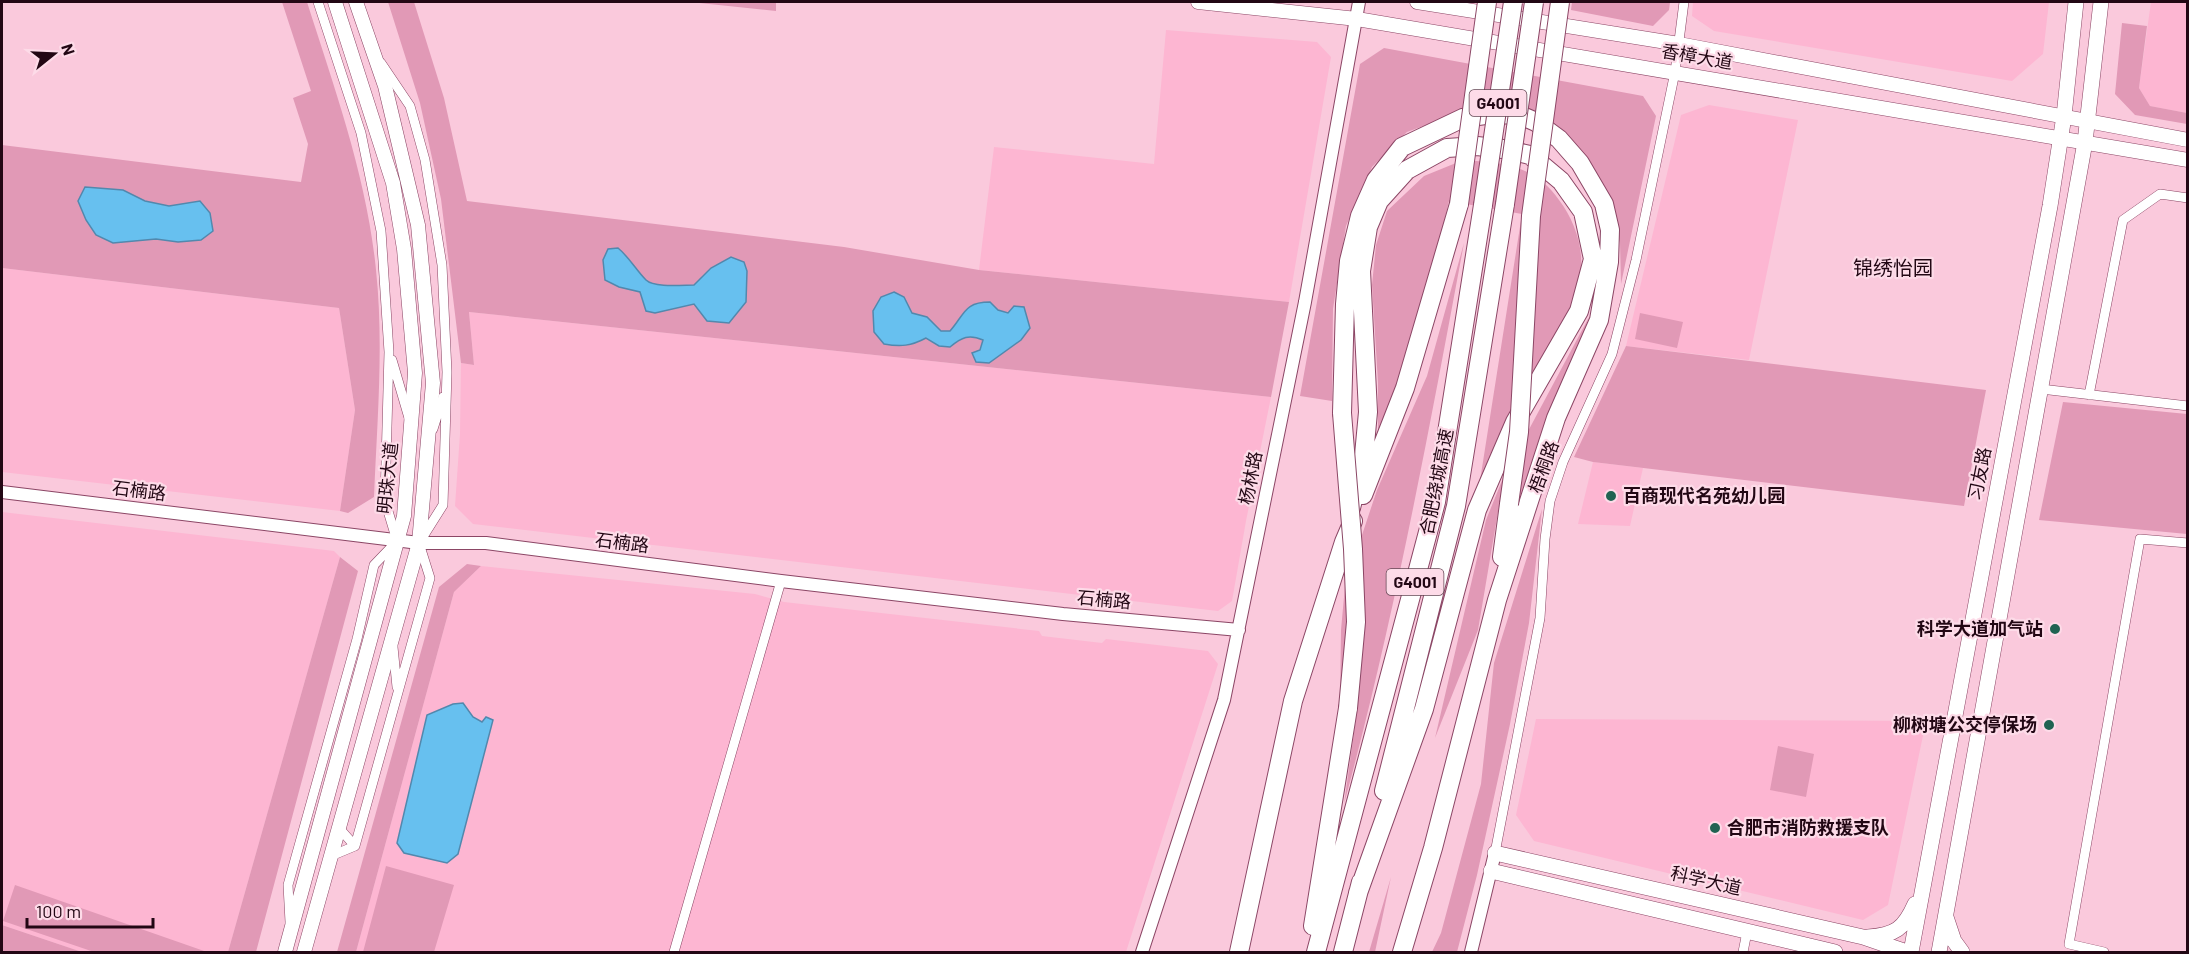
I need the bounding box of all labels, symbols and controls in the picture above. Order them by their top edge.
north arrow [24,24,84,84]
street label: 香樟大道 [1660,39,1735,73]
text: N [58,41,79,57]
road number: G4001 [1470,90,1526,116]
district label: 锦绣怡园 [1853,255,1933,279]
street label: 合肥绕城高速 [1415,427,1457,537]
street label: 梧桐路 [1523,438,1563,496]
street label: 明珠大道 [372,441,402,515]
street label: 习友路 [1963,445,1995,502]
street label: 杨林路 [1234,449,1266,506]
street label: 石楠路 [111,476,167,504]
place label: 百商现代名苑幼儿园 [1623,484,1785,506]
marker: 百商现代名苑幼儿园 [1604,489,1618,503]
street label: 石楠路 [594,528,650,556]
road number: G4001 [1386,569,1444,595]
street label: 石楠路 [1076,586,1132,612]
place label: 科学大道加气站 [1917,617,2043,639]
marker: 科学大道加气站 [2048,622,2062,636]
place label: 柳树塘公交停保场 [1893,713,2037,735]
marker: 柳树塘公交停保场 [2042,718,2056,732]
place label: 合肥市消防救援支队 [1727,816,1889,838]
marker: 合肥市消防救援支队 [1708,821,1722,835]
street label: 科学大道 [1669,861,1744,899]
scale bar [27,891,153,929]
text: 100 m [36,900,81,922]

